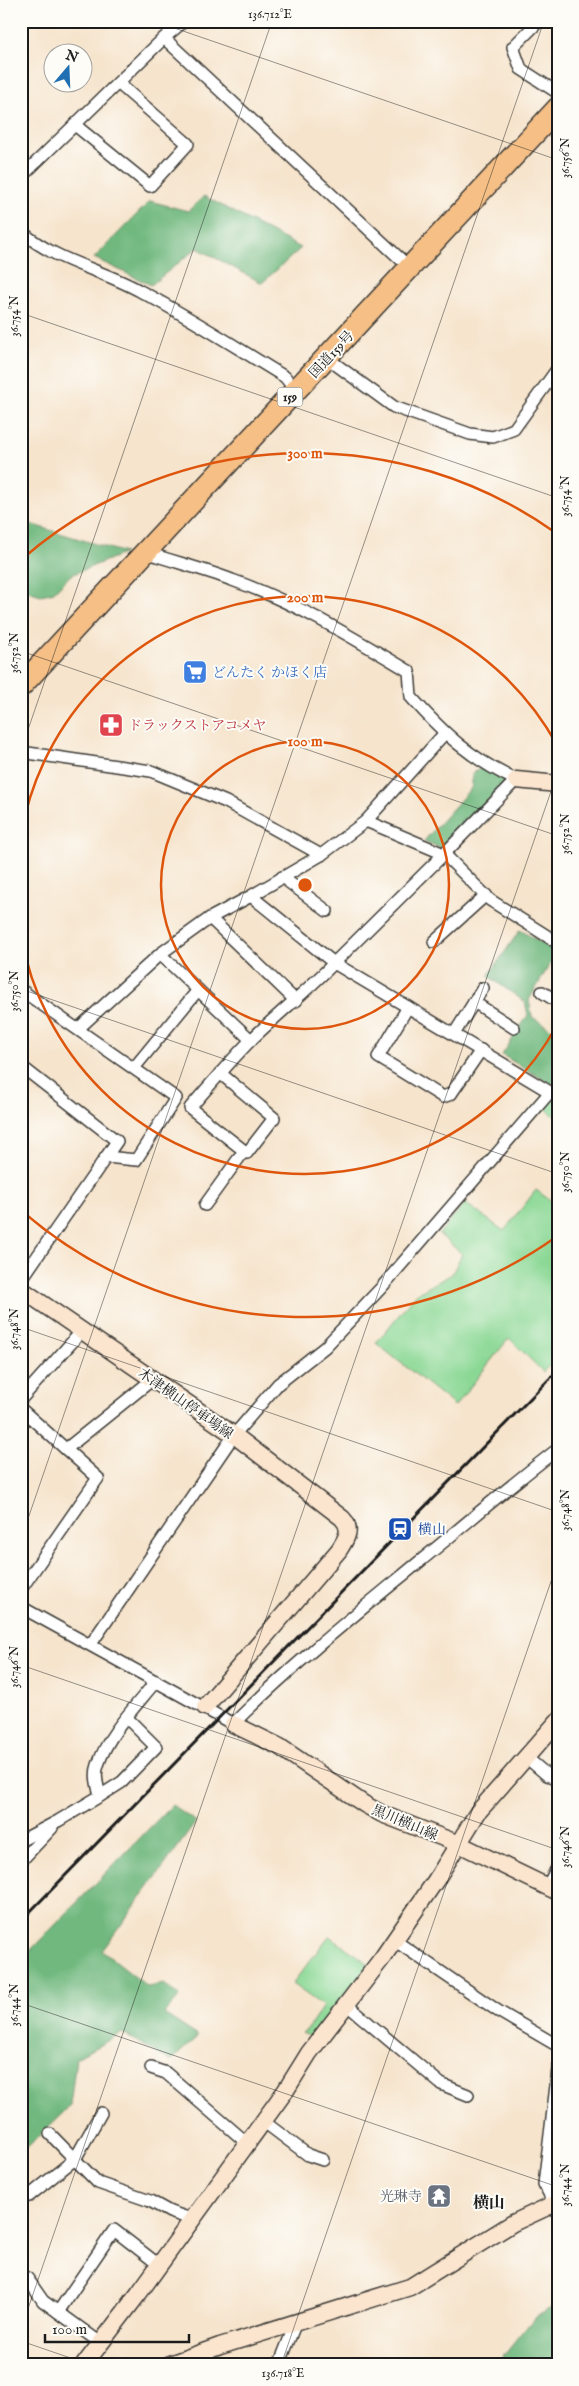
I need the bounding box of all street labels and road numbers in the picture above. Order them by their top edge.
street label: 国道159号 [305,327,358,382]
road number: 159 [278,388,302,407]
street label: 木津横山停車場線 [134,1364,236,1443]
street label: 黒川横山線 [369,1801,440,1845]

